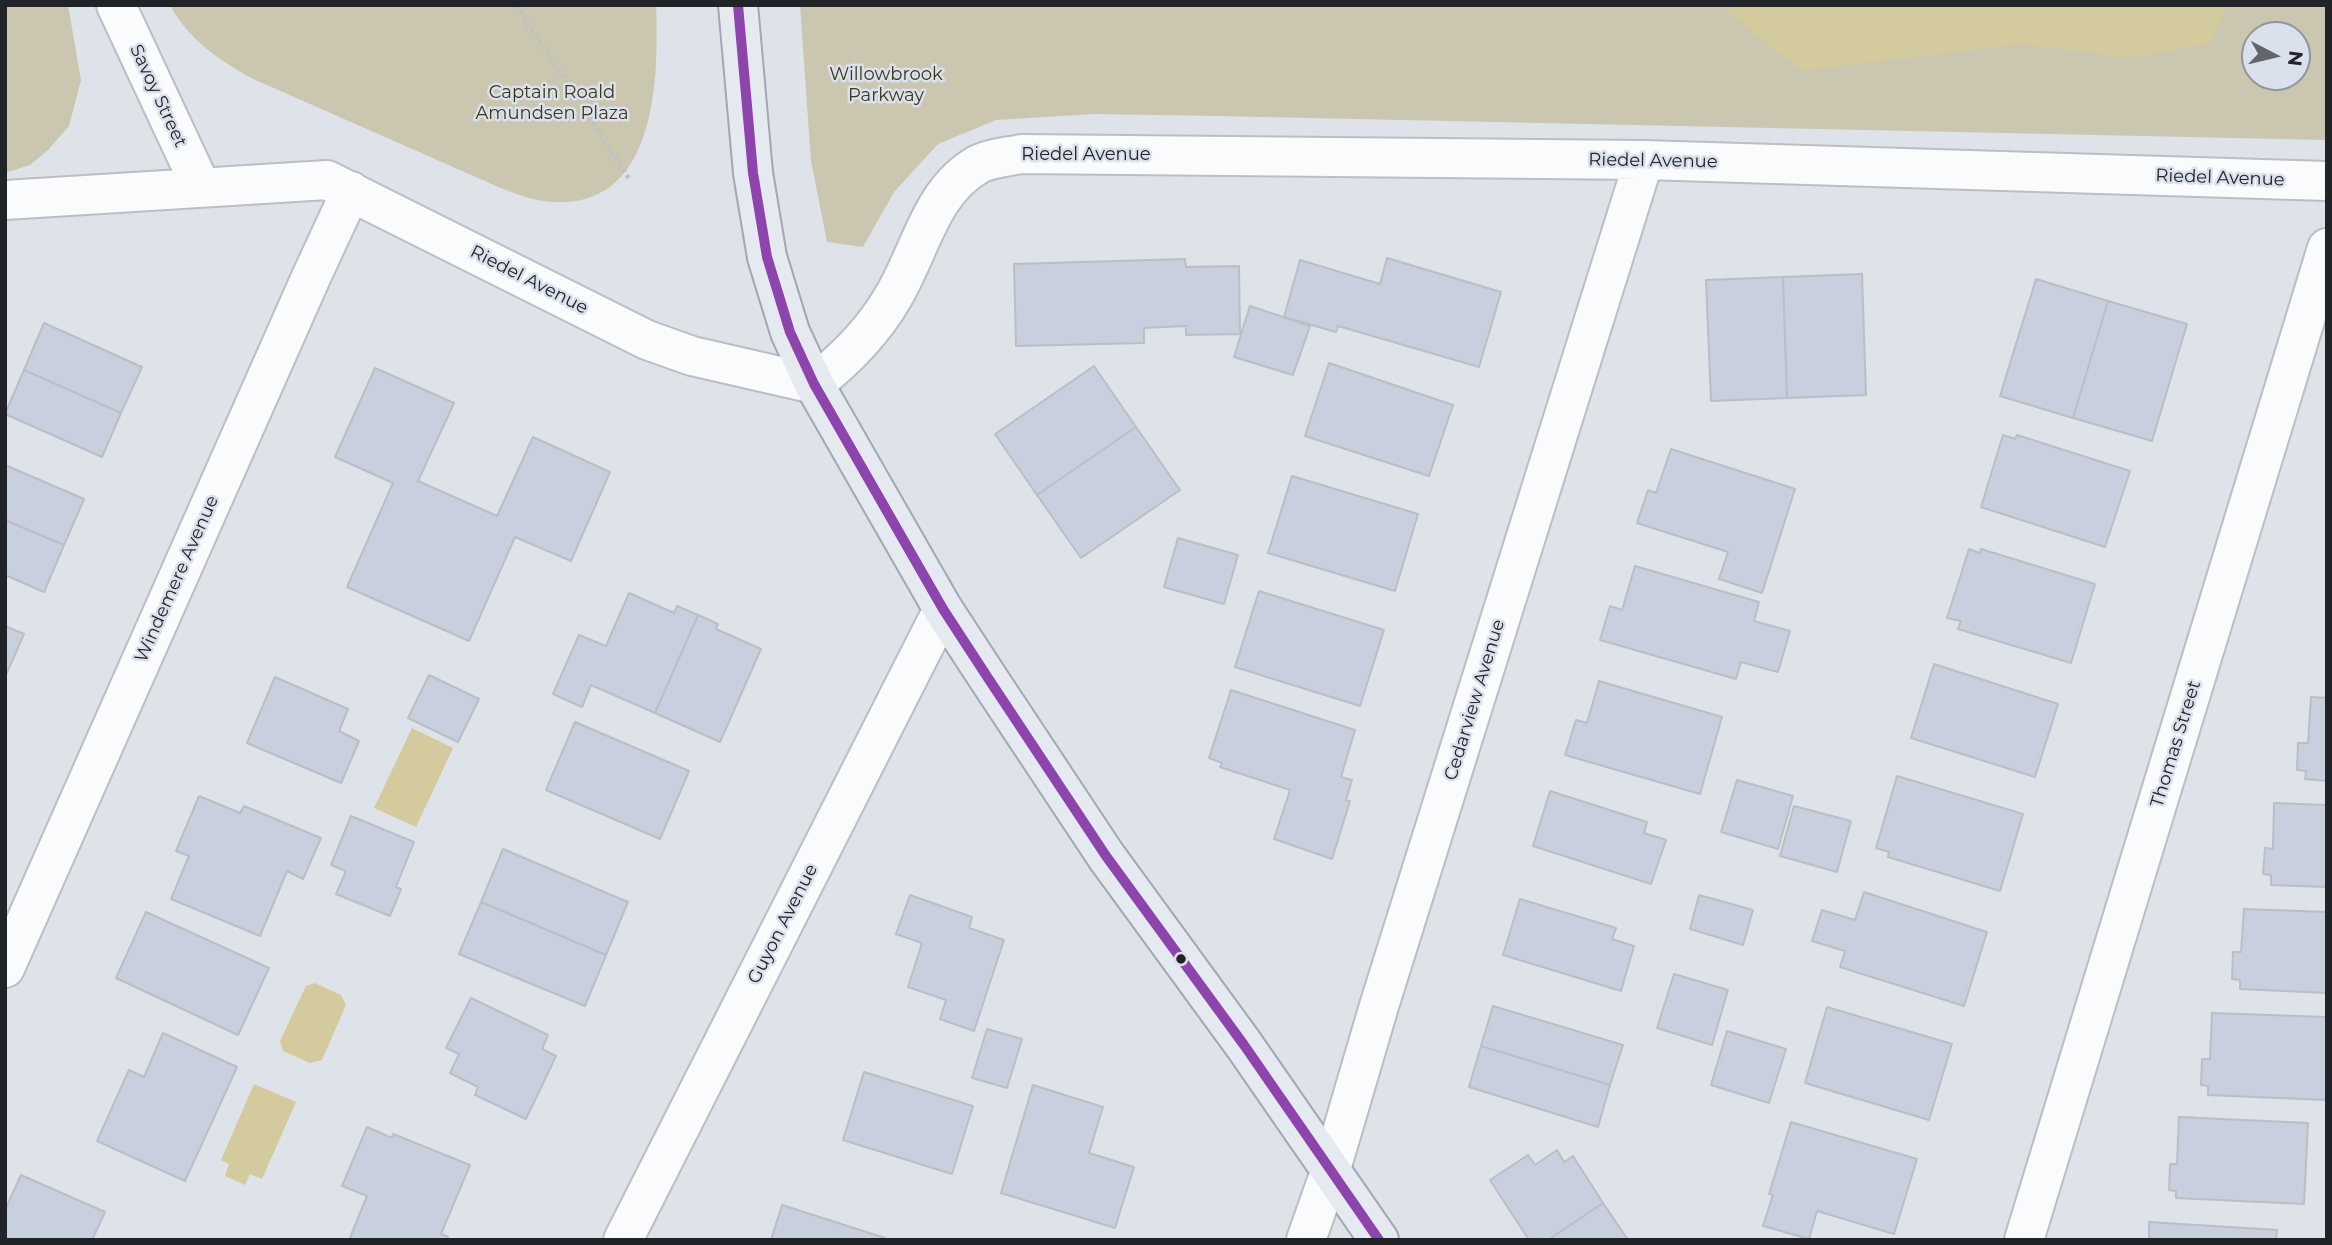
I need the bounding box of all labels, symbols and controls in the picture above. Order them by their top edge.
north arrow [2241,21,2311,91]
street label: Savoy Street [125,41,191,151]
text: N [2283,49,2308,67]
park label: Willowbrook Parkway [829,64,943,106]
park label: Captain Roald Amundsen Plaza [475,82,629,124]
street label: Riedel Avenue [1021,144,1151,166]
street label: Riedel Avenue [1588,149,1718,173]
street label: Riedel Avenue [2155,165,2285,191]
street label: Riedel Avenue [466,241,592,319]
street label: Windemere Avenue [130,492,224,666]
street label: Cedarview Avenue [1440,617,1510,783]
street label: Thomas Street [2146,678,2206,810]
street label: Guyon Avenue [744,861,822,987]
unlabelled marker [1174,952,1188,966]

